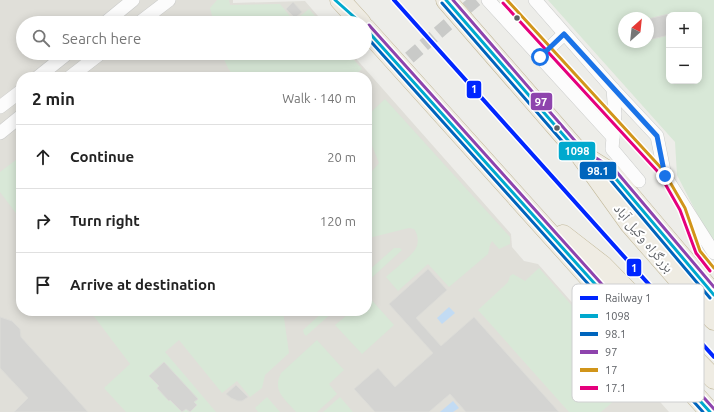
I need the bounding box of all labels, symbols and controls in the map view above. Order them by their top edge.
north arrow [618,12,654,48]
map controls [666,12,702,84]
button: + [666,12,702,48]
unlabelled marker [512,13,522,23]
search box [16,16,372,60]
icon: search [30,27,52,49]
text: Search here [62,30,141,47]
route start [531,48,549,66]
button: − [666,48,702,84]
line badge: 1 [466,80,482,99]
text: 1 [471,83,477,95]
text: 2 min [32,89,75,108]
text: Walk · 140 m [282,91,356,105]
line badge: 97 [530,92,553,111]
text: 97 [535,96,547,108]
unlabelled marker [552,123,562,133]
line badge: 1098 [558,141,596,161]
text: 1098 [565,145,589,157]
icon: ahead [32,146,54,168]
text: Continue [70,148,134,165]
text: 20 m [327,150,356,164]
line badge: 98.1 [579,161,617,180]
text: 98.1 [587,165,609,177]
route end [656,167,674,185]
street label: بزرگراه وکیل آباد [610,201,677,276]
icon: right [32,210,54,232]
text: Turn right [70,212,140,229]
text: 120 m [320,214,356,228]
line badge: 1 [626,258,642,277]
text: 1 [631,262,637,274]
icon: arrive [32,274,54,296]
text: Arrive at destination [70,276,216,293]
legend [572,284,704,402]
text: Railway 1 [605,292,651,304]
text: 1098 [605,310,630,322]
text: 98.1 [605,328,626,340]
text: 97 [605,346,617,358]
text: 17 [605,364,617,376]
text: 17.1 [605,382,626,394]

